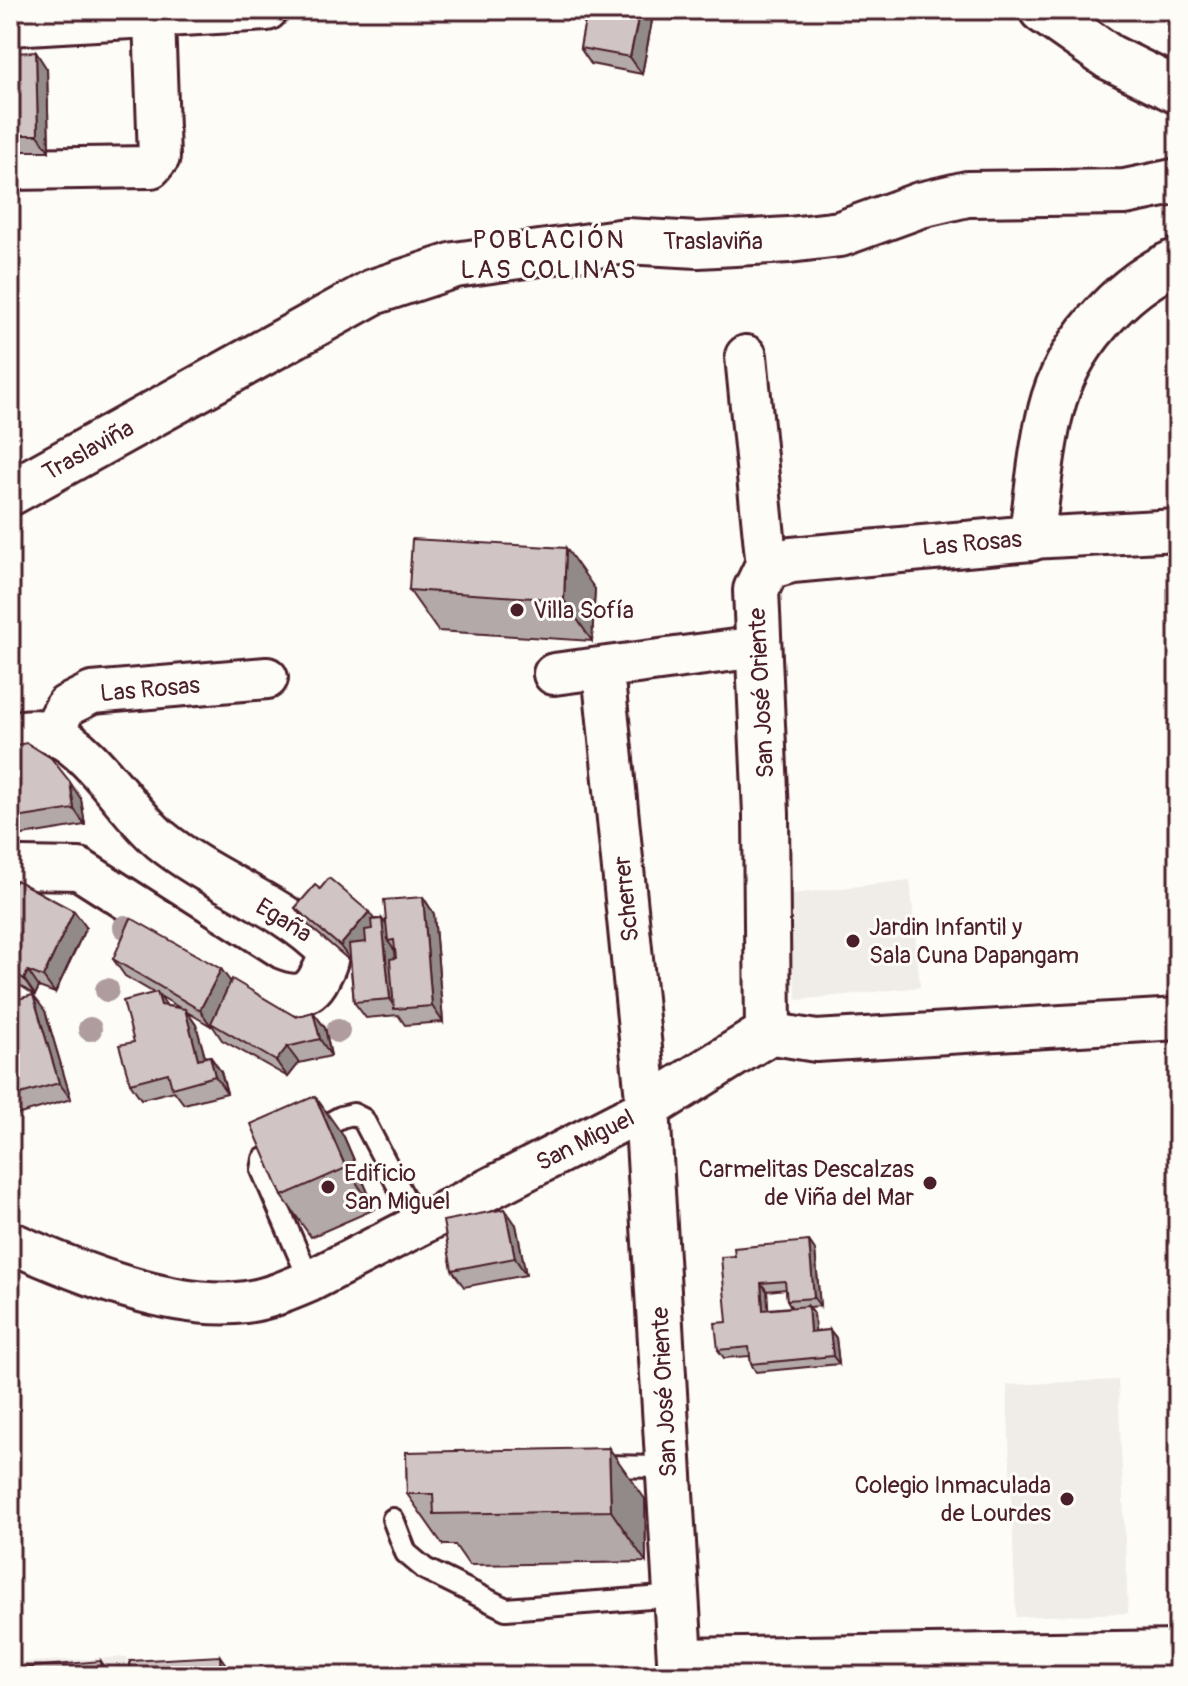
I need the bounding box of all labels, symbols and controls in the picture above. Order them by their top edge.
district label: POBLACIÓN LAS COLINAS [460,223,638,286]
street label: Traslaviña [663,227,763,256]
street label: Traslaviña [37,414,139,487]
street label: Las Rosas [921,525,1023,562]
place label: Villa Sofía [533,596,634,625]
marker: Villa Sofía [508,601,526,619]
street label: San José Oriente [743,607,780,779]
street label: Las Rosas [99,671,201,708]
street label: Scherrer [608,854,645,943]
street label: Egaña [250,892,317,949]
place label: Jardin Infantil y Sala Cuna Dapangam [869,913,1079,970]
marker: Jardin Infantil y Sala Cuna Dapangam [844,932,862,950]
street label: San Miguel [531,1103,639,1178]
place label: Carmelitas Descalzas de Viña del Mar [699,1155,914,1212]
place label: Edificio San Miguel [344,1159,450,1216]
marker: Carmelitas Descalzas de Viña del Mar [921,1174,939,1192]
marker: Edificio San Miguel [319,1178,337,1196]
street label: San José Oriente [646,1306,683,1478]
place label: Colegio Inmaculada de Lourdes [854,1471,1051,1528]
marker: Colegio Inmaculada de Lourdes [1058,1490,1076,1508]

